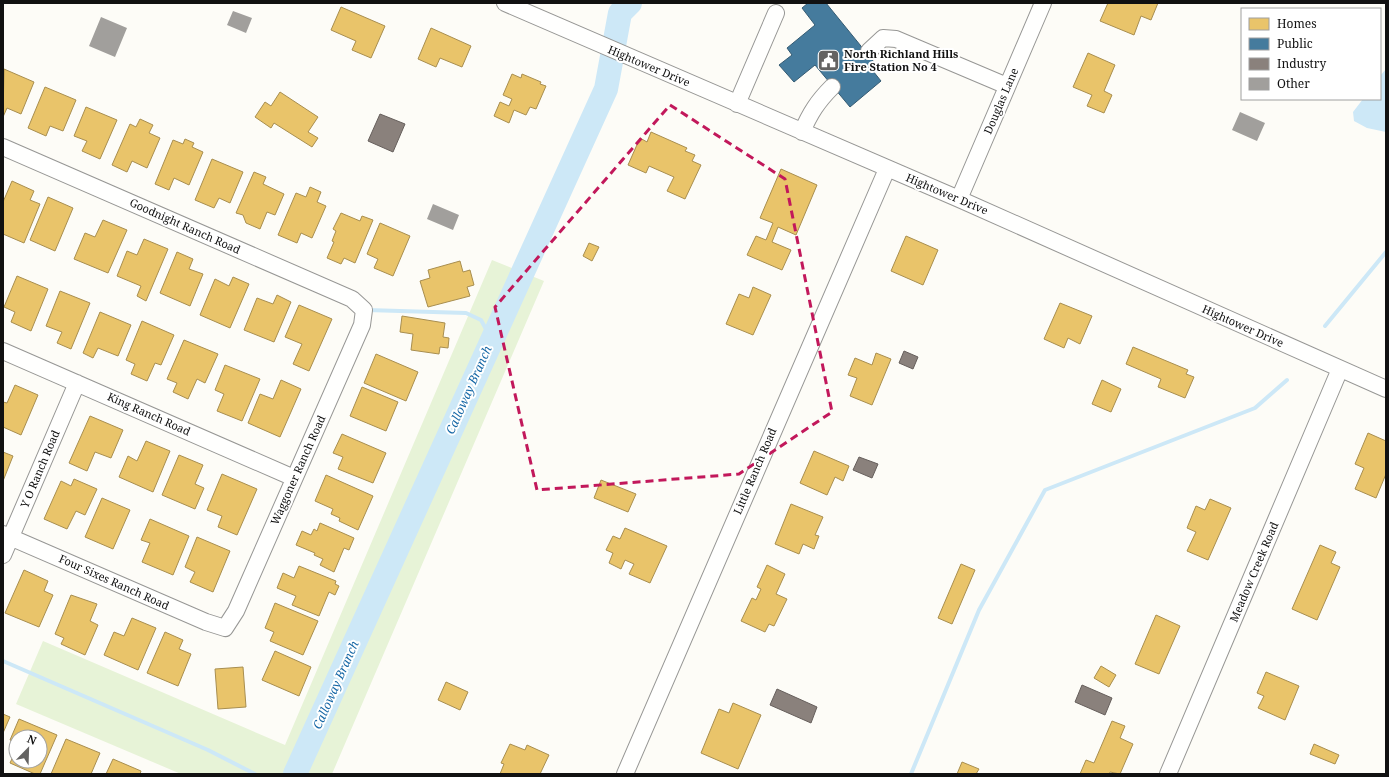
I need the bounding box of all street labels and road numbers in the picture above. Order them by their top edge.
street label: Hightower Drive [606,41,693,90]
street label: Douglas Lane [980,65,1021,136]
street label: Hightower Drive [904,169,991,218]
street label: Goodnight Ranch Road [127,194,243,257]
street label: Hightower Drive [1200,301,1286,350]
street label: King Ranch Road [105,389,193,439]
street label: Waggoner Ranch Road [267,412,329,527]
street label: Little Ranch Road [730,425,780,516]
street label: Y O Ranch Road [16,427,63,511]
street label: Meadow Creek Road [1226,519,1282,624]
street label: Four Sixes Ranch Road [57,550,172,613]

